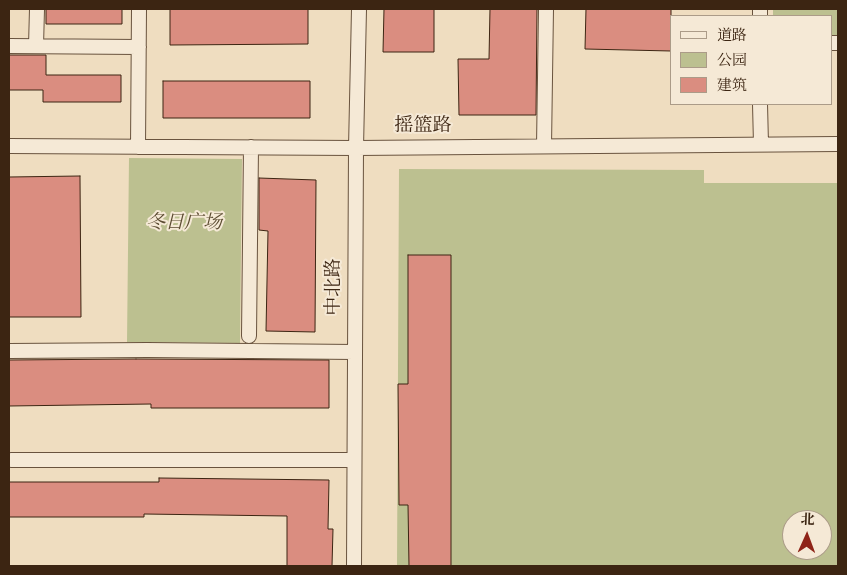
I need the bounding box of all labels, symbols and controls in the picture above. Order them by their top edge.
legend [670,15,832,105]
text: 道路 [717,26,747,47]
text: 公园 [717,51,747,72]
text: 建筑 [717,76,747,97]
street label: 摇篮路 [395,117,451,139]
park label: 冬日广场 [146,214,222,236]
street label: 中北路 [325,259,347,315]
north arrow [782,510,832,560]
text: 北 [800,511,815,531]

